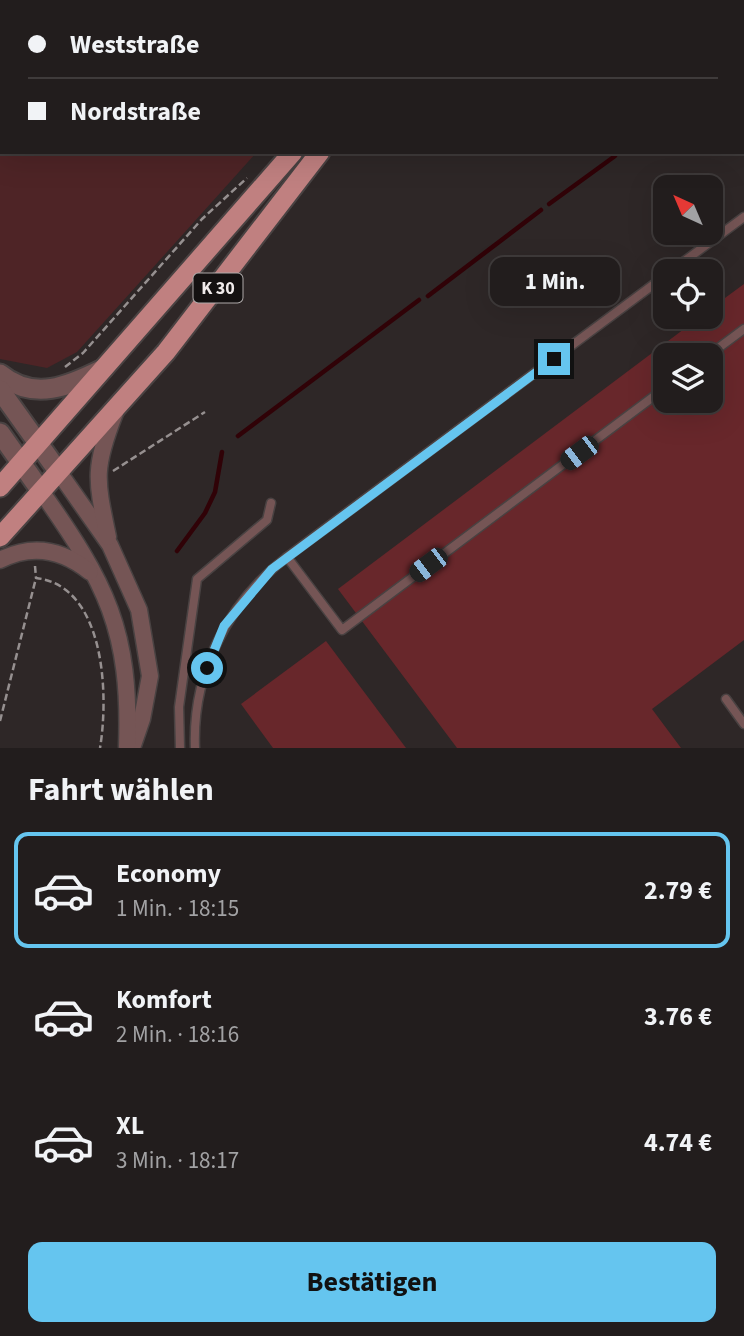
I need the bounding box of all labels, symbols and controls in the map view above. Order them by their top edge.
text: Weststraße [70,26,199,63]
text: Nordstraße [70,93,201,130]
north arrow [653,175,723,245]
map controls [653,175,723,413]
callout: 1 Min. [489,258,619,306]
button: locate [653,259,723,329]
text: 1 Min. [525,265,585,298]
road number: K 30 [194,274,242,302]
route end [538,343,570,375]
button: layers [653,343,723,413]
car [556,432,603,474]
car [405,544,452,586]
route start [191,652,223,684]
text: Fahrt wählen [28,767,214,813]
text: Economy [116,855,221,892]
icon: car [32,859,95,922]
text: 2.79 € [644,872,712,909]
text: 1 Min. · 18:15 [116,892,239,925]
text: Komfort [116,981,212,1018]
icon: car [32,985,95,1048]
text: 3.76 € [644,998,712,1035]
text: 2 Min. · 18:16 [116,1018,239,1051]
text: XL [116,1107,144,1144]
icon: car [32,1111,95,1174]
text: 4.74 € [644,1124,712,1161]
text: 3 Min. · 18:17 [116,1144,239,1177]
button: Bestätigen [28,1242,716,1322]

